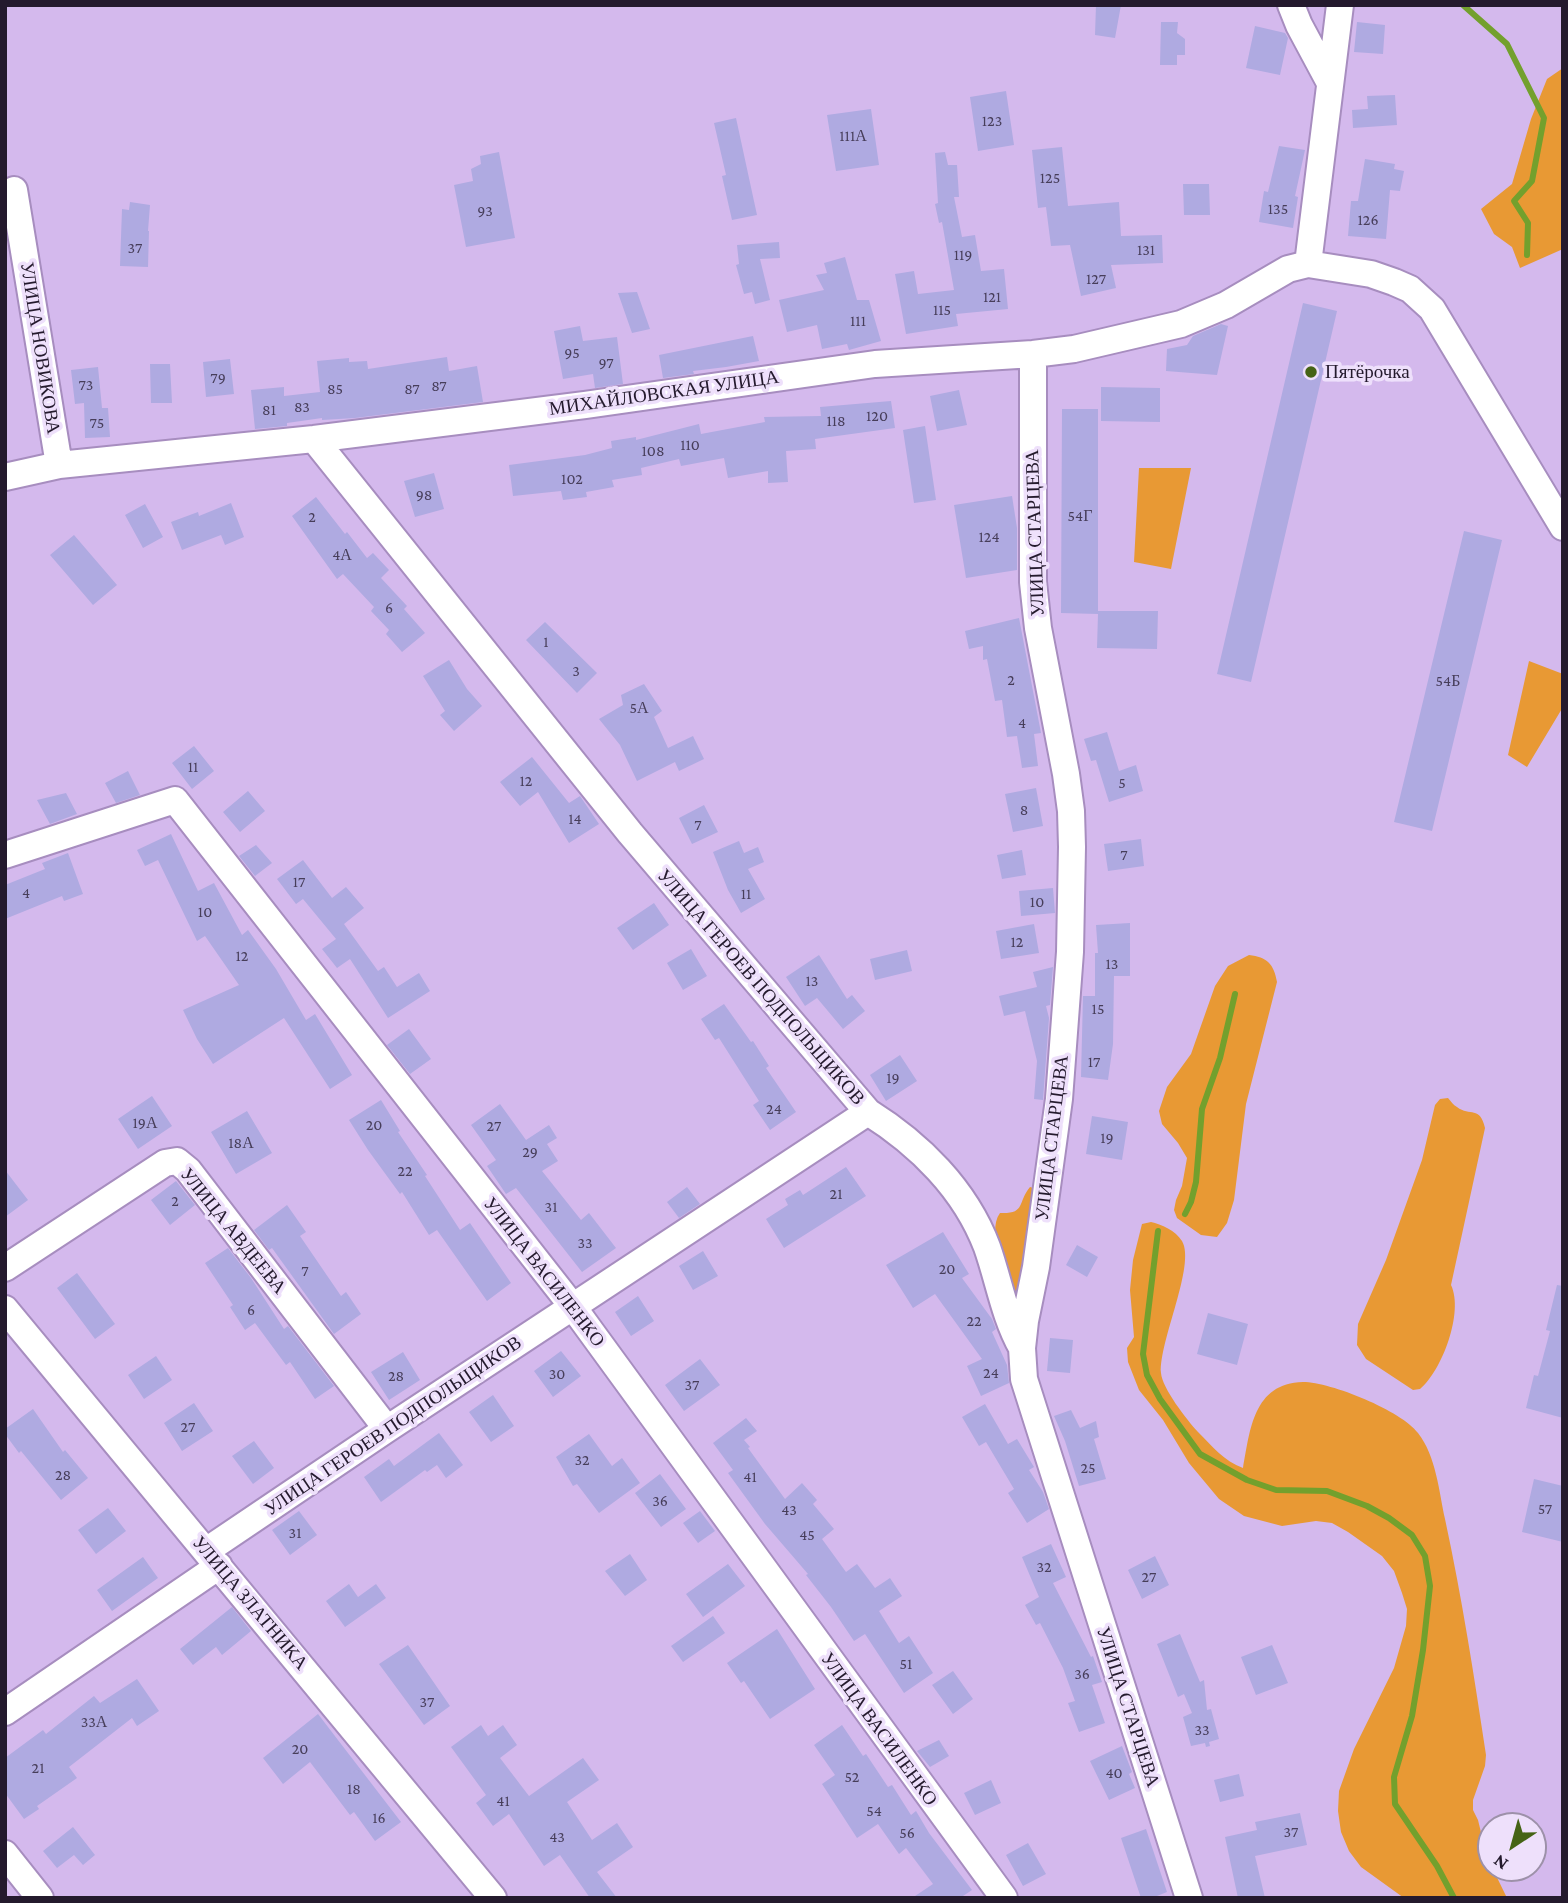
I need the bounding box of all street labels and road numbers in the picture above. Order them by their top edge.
street label: УЛИЦА НОВИКОВА [15,260,65,436]
street label: МИХАЙЛОВСКАЯ УЛИЦА [548,366,780,420]
street label: УЛИЦА СТАРЦЕВА [1021,449,1049,617]
street label: УЛИЦА ГЕРОЕВ ПОДПОЛЬЩИКОВ [652,864,870,1110]
street label: УЛИЦА СТАРЦЕВА [1031,1054,1073,1222]
street label: УЛИЦА АВДЕЕВА [175,1163,291,1299]
street label: УЛИЦА ВАСИЛЕНКО [478,1193,610,1351]
street label: УЛИЦА ГЕРОЕВ ПОДПОЛЬЩИКОВ [260,1331,526,1521]
street label: УЛИЦА ЗЛАТНИКА [187,1531,313,1675]
street label: УЛИЦА СТАРЦЕВА [1091,1624,1165,1790]
street label: УЛИЦА ВАСИЛЕНКО [816,1648,942,1810]

